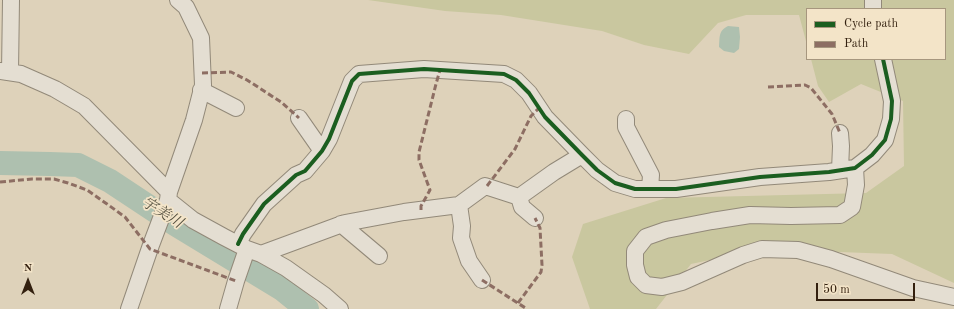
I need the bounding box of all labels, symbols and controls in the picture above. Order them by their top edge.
legend [806,8,946,60]
text: Cycle path [844,18,898,30]
text: Path [844,38,868,50]
water label: 宇美川 [138,193,186,233]
north arrow [8,261,48,301]
text: N [24,263,32,274]
scale bar [818,275,917,301]
text: 50 m [823,284,850,296]

